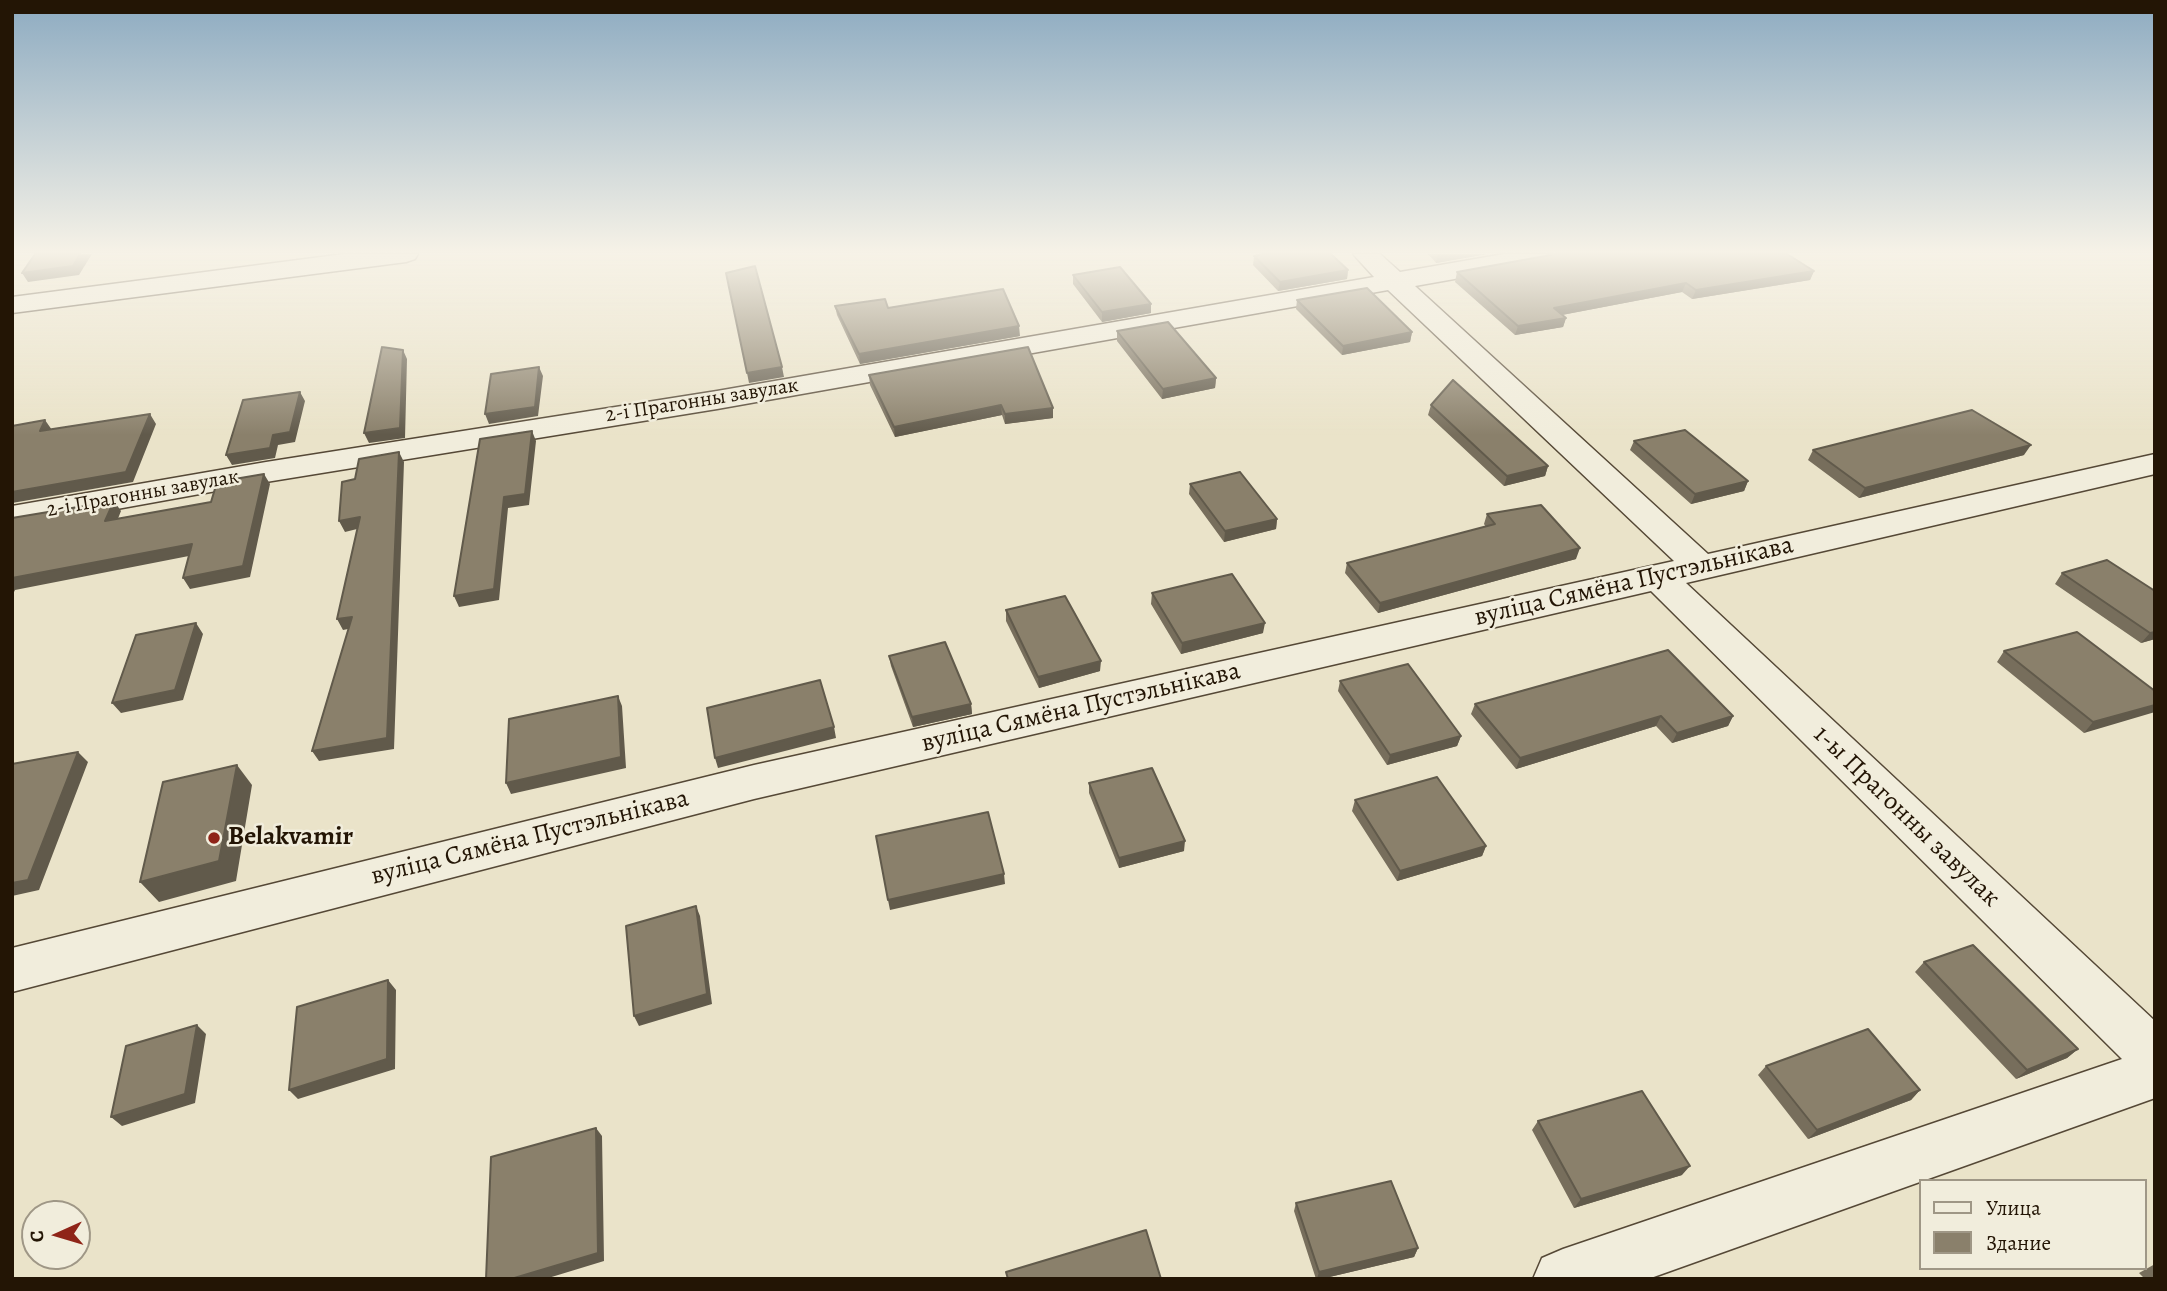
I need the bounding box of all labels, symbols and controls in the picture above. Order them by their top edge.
street label: 2-і Прагонны завулак [604,373,800,429]
street label: 2-і Прагонны завулак [45,465,241,523]
street label: вуліца Сямёна Пустэльнікава [1472,530,1796,634]
street label: вуліца Сямёна Пустэльнікава [919,656,1243,760]
street label: 1-ы Прагонны завулак [1806,720,2006,914]
street label: вуліца Сямёна Пустэльнікава [368,783,692,893]
place label: Belakvamir [228,822,353,854]
marker: Belakvamir [206,830,222,846]
legend [1918,1179,2146,1270]
text: Улица [1986,1194,2041,1222]
north arrow [21,1200,91,1270]
text: Здание [1986,1229,2051,1257]
text: С [24,1230,50,1243]

